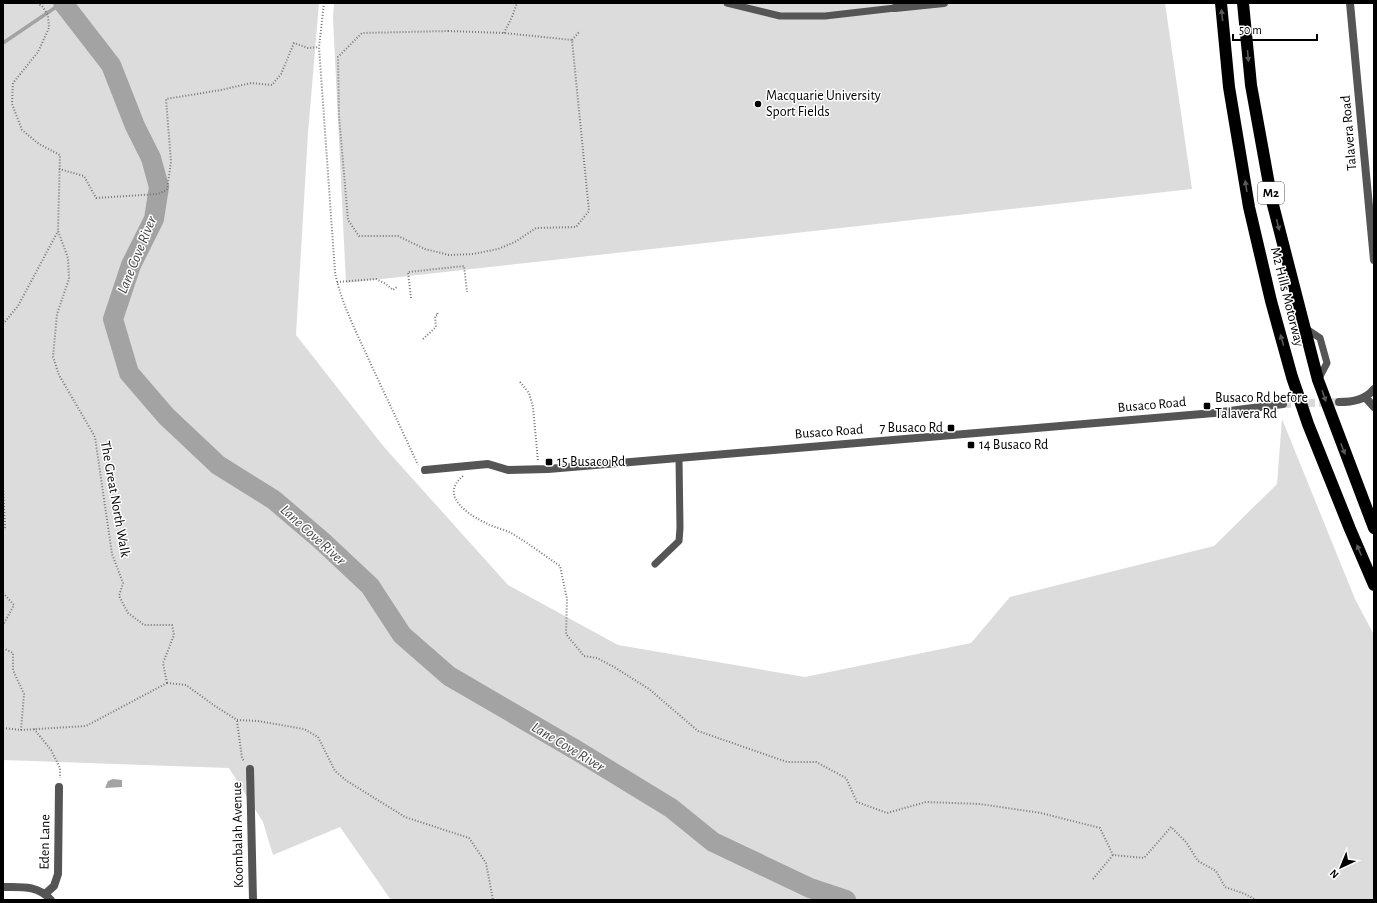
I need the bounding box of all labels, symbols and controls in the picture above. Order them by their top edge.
one-way arrow [1219,9,1226,21]
scale bar [1233,16,1317,42]
text: 50 m [1239,24,1262,36]
one-way arrow [1245,50,1252,62]
place label: Macquarie University Sport Fields [766,89,881,119]
street label: Talavera Road [1339,95,1359,171]
marker: Macquarie University Sport Fields [753,99,763,109]
one-way arrow [1243,180,1249,192]
road number: M2 [1258,182,1284,204]
water label: Lane Cove River [115,213,160,296]
one-way arrow [1275,219,1281,231]
street label: M2 Hills Motorway [1268,246,1306,348]
one-way arrow [1278,333,1284,346]
place label: Busaco Rd before Talavera Rd [1215,391,1308,421]
one-way arrow [1321,391,1327,403]
street label: Busaco Road [1117,395,1187,415]
marker: Busaco Rd before Talavera Rd [1202,401,1212,411]
place label: 7 Busaco Rd [879,421,943,435]
street label: Busaco Road [794,423,864,441]
marker: 7 Busaco Rd [946,423,956,433]
place label: 14 Busaco Rd [979,438,1048,452]
street label: The Great North Walk [98,440,132,559]
marker: 14 Busaco Rd [966,440,976,450]
one-way arrow [1341,444,1347,456]
place label: 15 Busaco Rd [557,455,625,469]
marker: 15 Busaco Rd [544,457,554,467]
water label: Lane Cove River [278,502,349,569]
one-way arrow [1355,543,1361,555]
water label: Lane Cove River [529,720,608,775]
street label: Koombalah Avenue [230,782,246,888]
street label: Eden Lane [38,814,52,870]
north arrow [1321,847,1361,887]
text: N [1328,867,1341,880]

